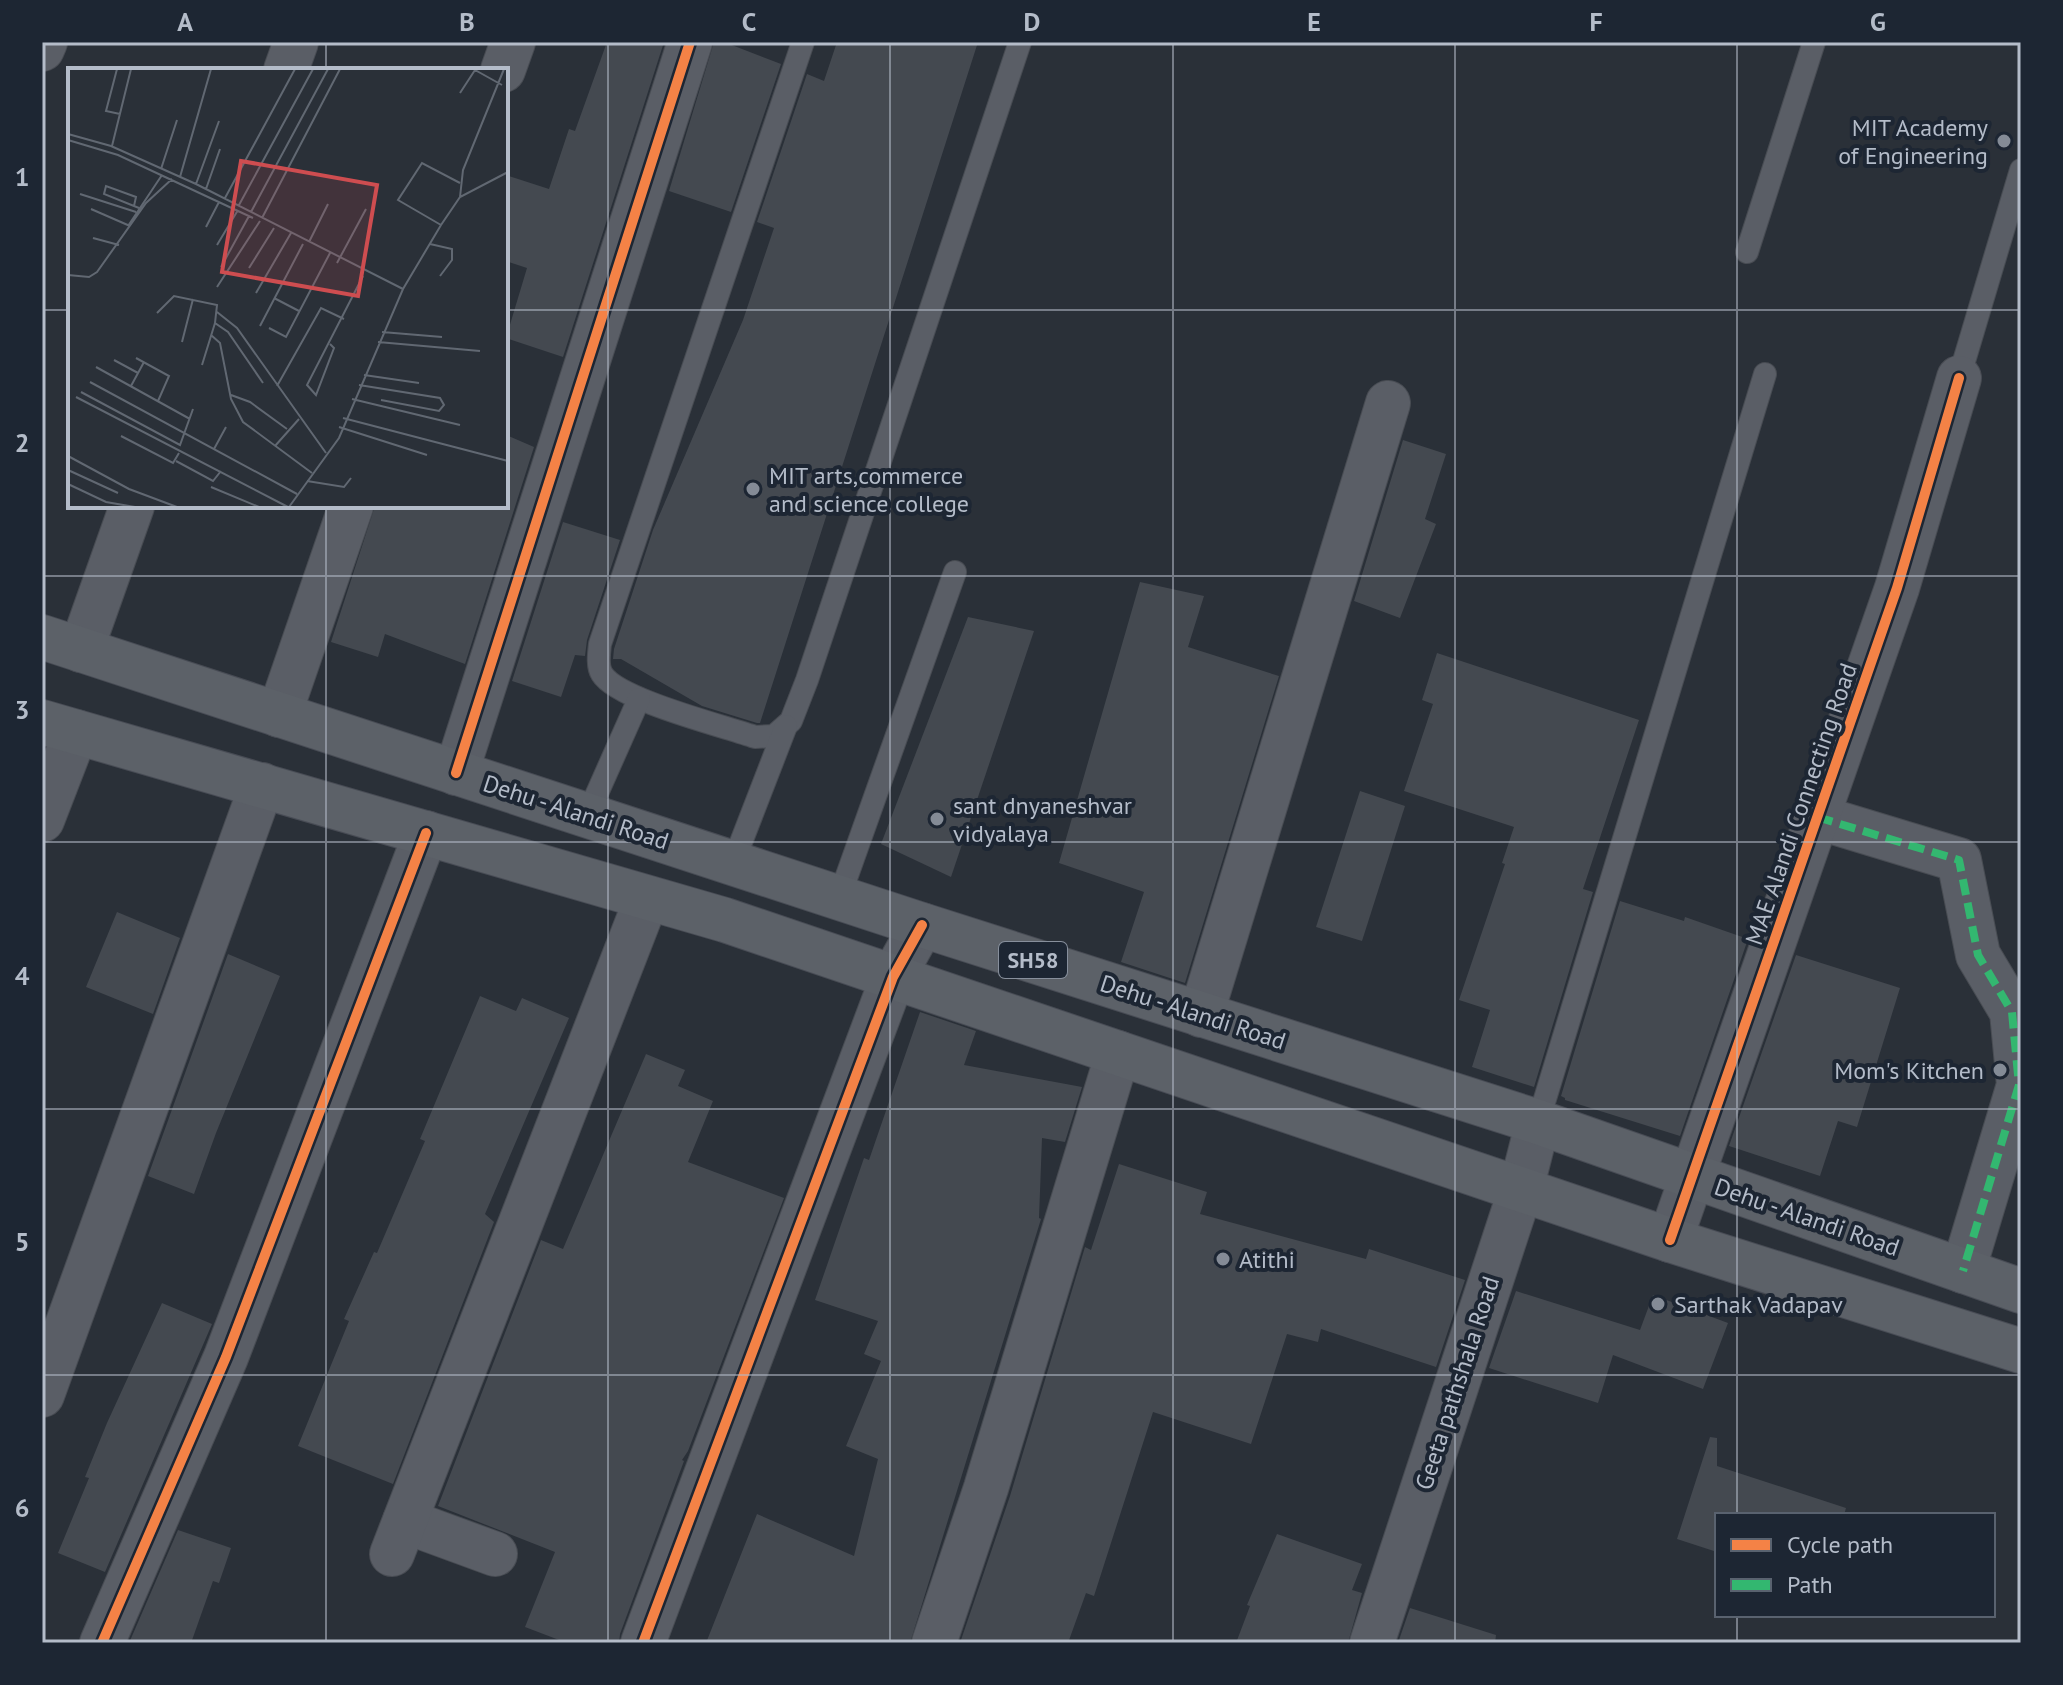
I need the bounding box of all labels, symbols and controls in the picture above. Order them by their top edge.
text: A [177,5,193,38]
text: B [459,5,475,38]
text: C [742,5,756,38]
text: D [1024,5,1040,38]
text: E [1307,5,1321,38]
text: F [1589,5,1603,38]
text: G [1870,5,1886,38]
inset map [68,68,508,508]
place label: MIT Academy of Engineering [1838,112,1988,171]
marker: MIT Academy of Engineering [1995,132,2013,150]
text: 1 [15,160,29,193]
text: 2 [15,426,29,459]
place label: MIT arts,commerce and science college [769,460,969,519]
marker: MIT arts,commerce and science college [744,480,762,498]
street label: MAE Alandi Connecting Road [1738,659,1864,949]
text: 3 [15,693,29,726]
street label: Dehu - Alandi Road [479,767,673,857]
place label: sant dnyaneshvar vidyalaya [953,790,1132,849]
marker: sant dnyaneshvar vidyalaya [928,810,946,828]
road number: SH58 [999,942,1067,978]
text: 4 [15,959,30,992]
street label: Dehu - Alandi Road [1096,967,1290,1057]
place label: Mom's Kitchen [1834,1055,1984,1086]
marker: Mom's Kitchen [1991,1061,2009,1079]
street label: Dehu - Alandi Road [1710,1171,1904,1263]
text: 5 [15,1225,29,1258]
place label: Atithi [1239,1244,1295,1275]
marker: Atithi [1214,1250,1232,1268]
street label: Geeta pathshala Road [1408,1272,1506,1494]
place label: Sarthak Vadapav [1674,1289,1843,1320]
marker: Sarthak Vadapav [1649,1295,1667,1313]
text: 6 [15,1491,29,1524]
legend [1715,1513,1995,1617]
text: Cycle path [1787,1529,1893,1560]
text: Path [1787,1569,1833,1600]

